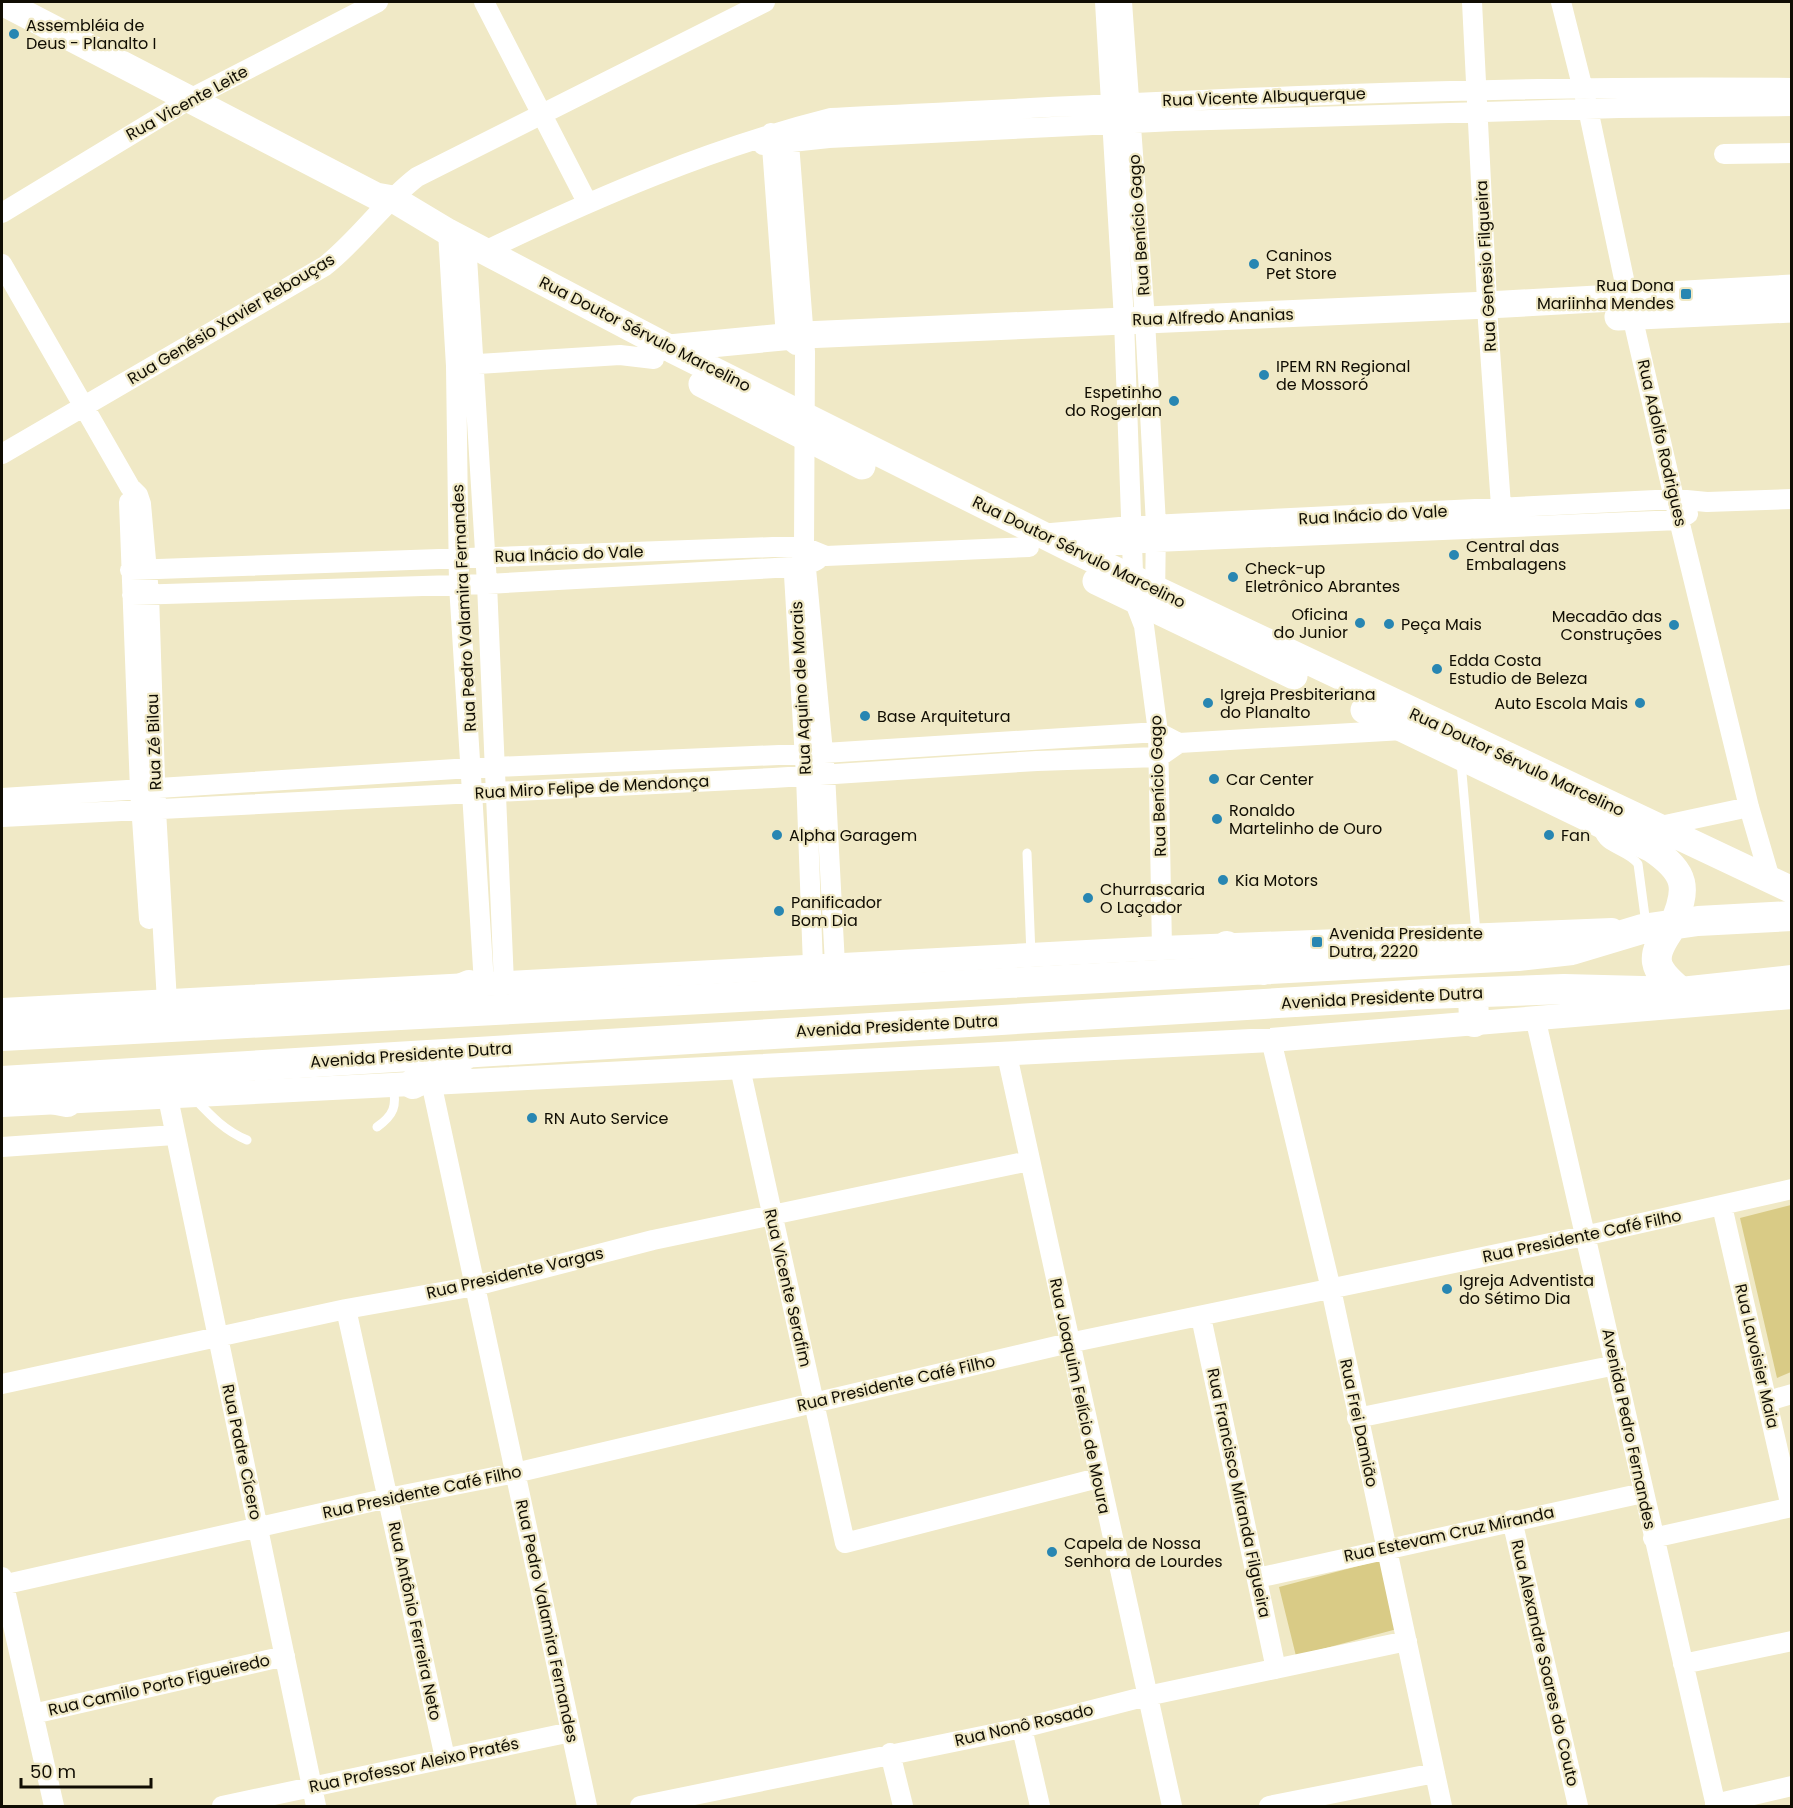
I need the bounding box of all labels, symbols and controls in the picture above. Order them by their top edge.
place label: Assembléia de Deus - Planalto I [26,14,156,55]
marker: Assembléia de Deus - Planalto I [7,27,21,41]
street label: Rua Vicente Leite [122,60,252,146]
street label: Rua Vicente Albuquerque [1162,82,1366,112]
street label: Rua Benício Gago [1123,154,1155,296]
street label: Rua Genesio Filgueira [1470,180,1502,352]
place label: Caninos Pet Store [1266,244,1337,285]
street label: Rua Genésio Xavier Rebouças [123,248,339,390]
marker: Caninos Pet Store [1247,257,1261,271]
street label: Rua Doutor Sérvulo Marcelino [535,270,755,398]
place label: Rua Dona Mariinha Mendes [1537,274,1674,315]
marker: Rua Dona Mariinha Mendes [1679,287,1693,301]
street label: Rua Alfredo Ananias [1132,303,1294,331]
place label: IPEM RN Regional de Mossoró [1276,355,1410,396]
street label: Rua Adolfo Rodrigues [1632,357,1692,529]
marker: IPEM RN Regional de Mossoró [1257,368,1271,382]
place label: Espetinho do Rogerlan [1065,381,1162,422]
marker: Espetinho do Rogerlan [1167,394,1181,408]
street label: Rua Pedro Valamira Fernandes [446,484,482,732]
street label: Rua Doutor Sérvulo Marcelino [969,490,1189,614]
street label: Rua Inácio do Vale [1298,500,1448,530]
place label: Central das Embalagens [1466,535,1566,576]
street label: Rua Inácio do Vale [494,540,644,568]
marker: Central das Embalagens [1447,548,1461,562]
place label: Check-up Eletrônico Abrantes [1245,557,1400,598]
marker: Check-up Eletrônico Abrantes [1226,570,1240,584]
street label: Rua Aquino de Morais [785,601,817,775]
place label: Oficina do Junior [1274,603,1348,644]
place label: Mecadão das Construções [1552,605,1662,646]
place label: Peça Mais [1401,613,1482,636]
marker: Oficina do Junior [1353,616,1367,630]
marker: Peça Mais [1382,617,1396,631]
marker: Mecadão das Construções [1667,618,1681,632]
place label: Edda Costa Estudio de Beleza [1449,649,1588,690]
marker: Edda Costa Estudio de Beleza [1430,662,1444,676]
place label: Igreja Presbiteriana do Planalto [1220,683,1375,724]
place label: Auto Escola Mais [1494,692,1628,715]
street label: Rua Zé Bilau [141,693,167,791]
marker: Igreja Presbiteriana do Planalto [1201,696,1215,710]
marker: Auto Escola Mais [1633,696,1647,710]
street label: Rua Doutor Sérvulo Marcelino [1406,702,1628,822]
place label: Base Arquitetura [877,705,1011,728]
marker: Base Arquitetura [858,709,872,723]
street label: Rua Benício Gago [1144,715,1172,857]
place label: Car Center [1226,768,1314,791]
street label: Rua Miro Felipe de Mendonça [474,769,710,805]
marker: Car Center [1207,772,1221,786]
place label: Ronaldo Martelinho de Ouro [1229,799,1382,840]
marker: Ronaldo Martelinho de Ouro [1210,812,1224,826]
place label: Alpha Garagem [789,824,917,847]
place label: Fan [1561,824,1590,847]
marker: Alpha Garagem [770,828,784,842]
marker: Fan [1542,828,1556,842]
place label: Kia Motors [1235,869,1318,892]
marker: Kia Motors [1216,873,1230,887]
place label: Churrascaria O Laçador [1100,878,1205,919]
place label: Panificador Bom Dia [791,891,882,932]
marker: Churrascaria O Laçador [1081,891,1095,905]
marker: Panificador Bom Dia [772,904,786,918]
place label: Avenida Presidente Dutra, 2220 [1329,922,1483,963]
marker: Avenida Presidente Dutra, 2220 [1310,935,1324,949]
street label: Avenida Presidente Dutra [1280,981,1484,1015]
street label: Avenida Presidente Dutra [795,1009,999,1043]
street label: Avenida Presidente Dutra [309,1036,513,1074]
place label: RN Auto Service [544,1107,669,1130]
marker: RN Auto Service [525,1111,539,1125]
street label: Rua Presidente Café Filho [1481,1204,1683,1268]
street label: Rua Vicente Serafim [759,1207,817,1369]
street label: Rua Presidente Vargas [424,1241,606,1305]
place label: Igreja Adventista do Sétimo Dia [1459,1269,1594,1310]
street label: Rua Joaquim Felício de Moura [1044,1276,1116,1516]
street label: Rua Lavoisier Maia [1729,1281,1785,1431]
marker: Igreja Adventista do Sétimo Dia [1440,1282,1454,1296]
street label: Avenida Pedro Fernandes [1596,1327,1662,1531]
street label: Rua Presidente Café Filho [795,1349,997,1417]
street label: Rua Frei Damião [1334,1357,1384,1489]
street label: Rua Francisco Miranda Filgueira [1201,1366,1277,1620]
street label: Rua Padre Cícero [216,1382,268,1522]
street label: Rua Presidente Café Filho [321,1460,523,1524]
street label: Rua Pedro Valamira Fernandes [510,1497,584,1745]
street label: Rua Estevam Cruz Miranda [1342,1500,1556,1568]
street label: Rua Antônio Ferreira Neto [383,1519,447,1723]
place label: Capela de Nossa Senhora de Lourdes [1064,1532,1223,1573]
street label: Rua Alexandre Soares do Couto [1505,1537,1585,1789]
marker: Capela de Nossa Senhora de Lourdes [1045,1545,1059,1559]
street label: Rua Camilo Porto Figueiredo [46,1648,272,1722]
street label: Rua Nonô Rosado [952,1698,1096,1752]
street label: Rua Professor Aleixo Pratés [307,1732,521,1798]
scale bar [21,1751,152,1789]
text: 50 m [30,1759,76,1784]

